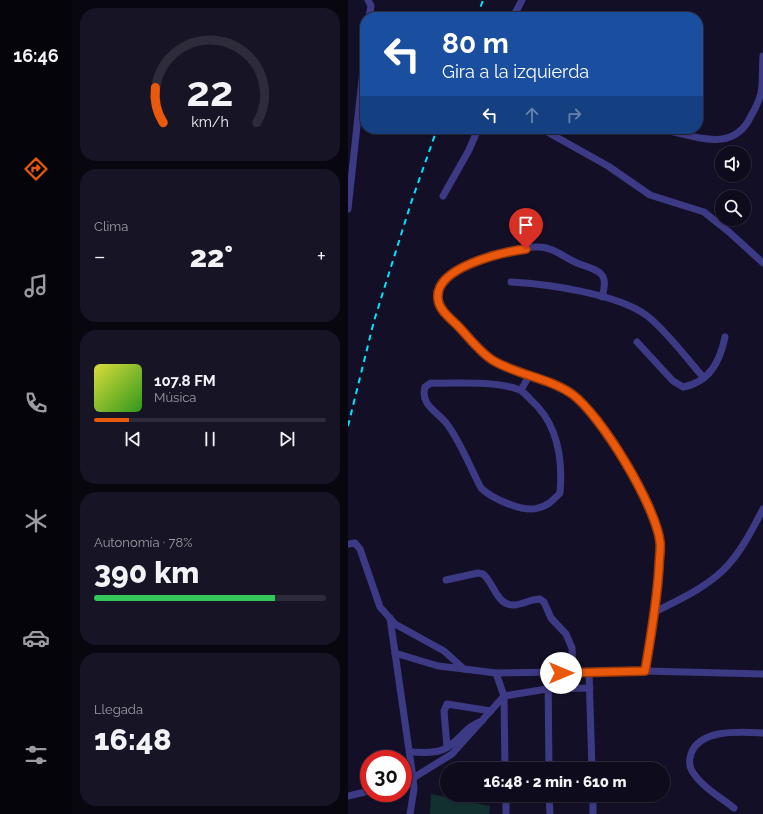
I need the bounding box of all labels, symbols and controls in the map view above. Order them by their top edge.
text: 80 m [442,27,509,60]
icon: left [376,28,428,80]
text: 16:46 [13,45,59,66]
text: Gira a la izquierda [442,61,589,82]
text: 22 [187,66,233,115]
icon: left [479,104,501,126]
icon: ahead [521,104,543,126]
icon: right [563,104,585,126]
text: km/h [191,113,229,129]
map controls [715,146,751,226]
button: sound [715,146,751,182]
icon: directions [22,155,50,183]
button: search [715,190,751,226]
pin [509,208,543,249]
icon: arrive [515,214,537,236]
text: Clima [94,219,128,234]
text: 22° [190,239,233,274]
text: − [94,243,106,269]
text: + [317,243,326,269]
icon: music [22,272,50,300]
text: 107.8 FM [154,372,216,390]
icon: phone [22,389,50,417]
text: Música [154,390,196,405]
icon: previous [122,428,144,450]
icon: pause [199,428,221,450]
icon: next [276,428,298,450]
icon: climate [22,507,50,535]
text: Autonomía · 78% [94,535,193,550]
text: 390 km [94,555,199,590]
icon: car [22,624,50,652]
position arrow [540,652,582,694]
text: Llegada [94,702,143,717]
text: 16:48 [94,722,172,757]
icon: filters [22,741,50,769]
speed limit sign: 30 [360,750,412,802]
text: 16:48 · 2 min · 610 m [484,773,627,791]

